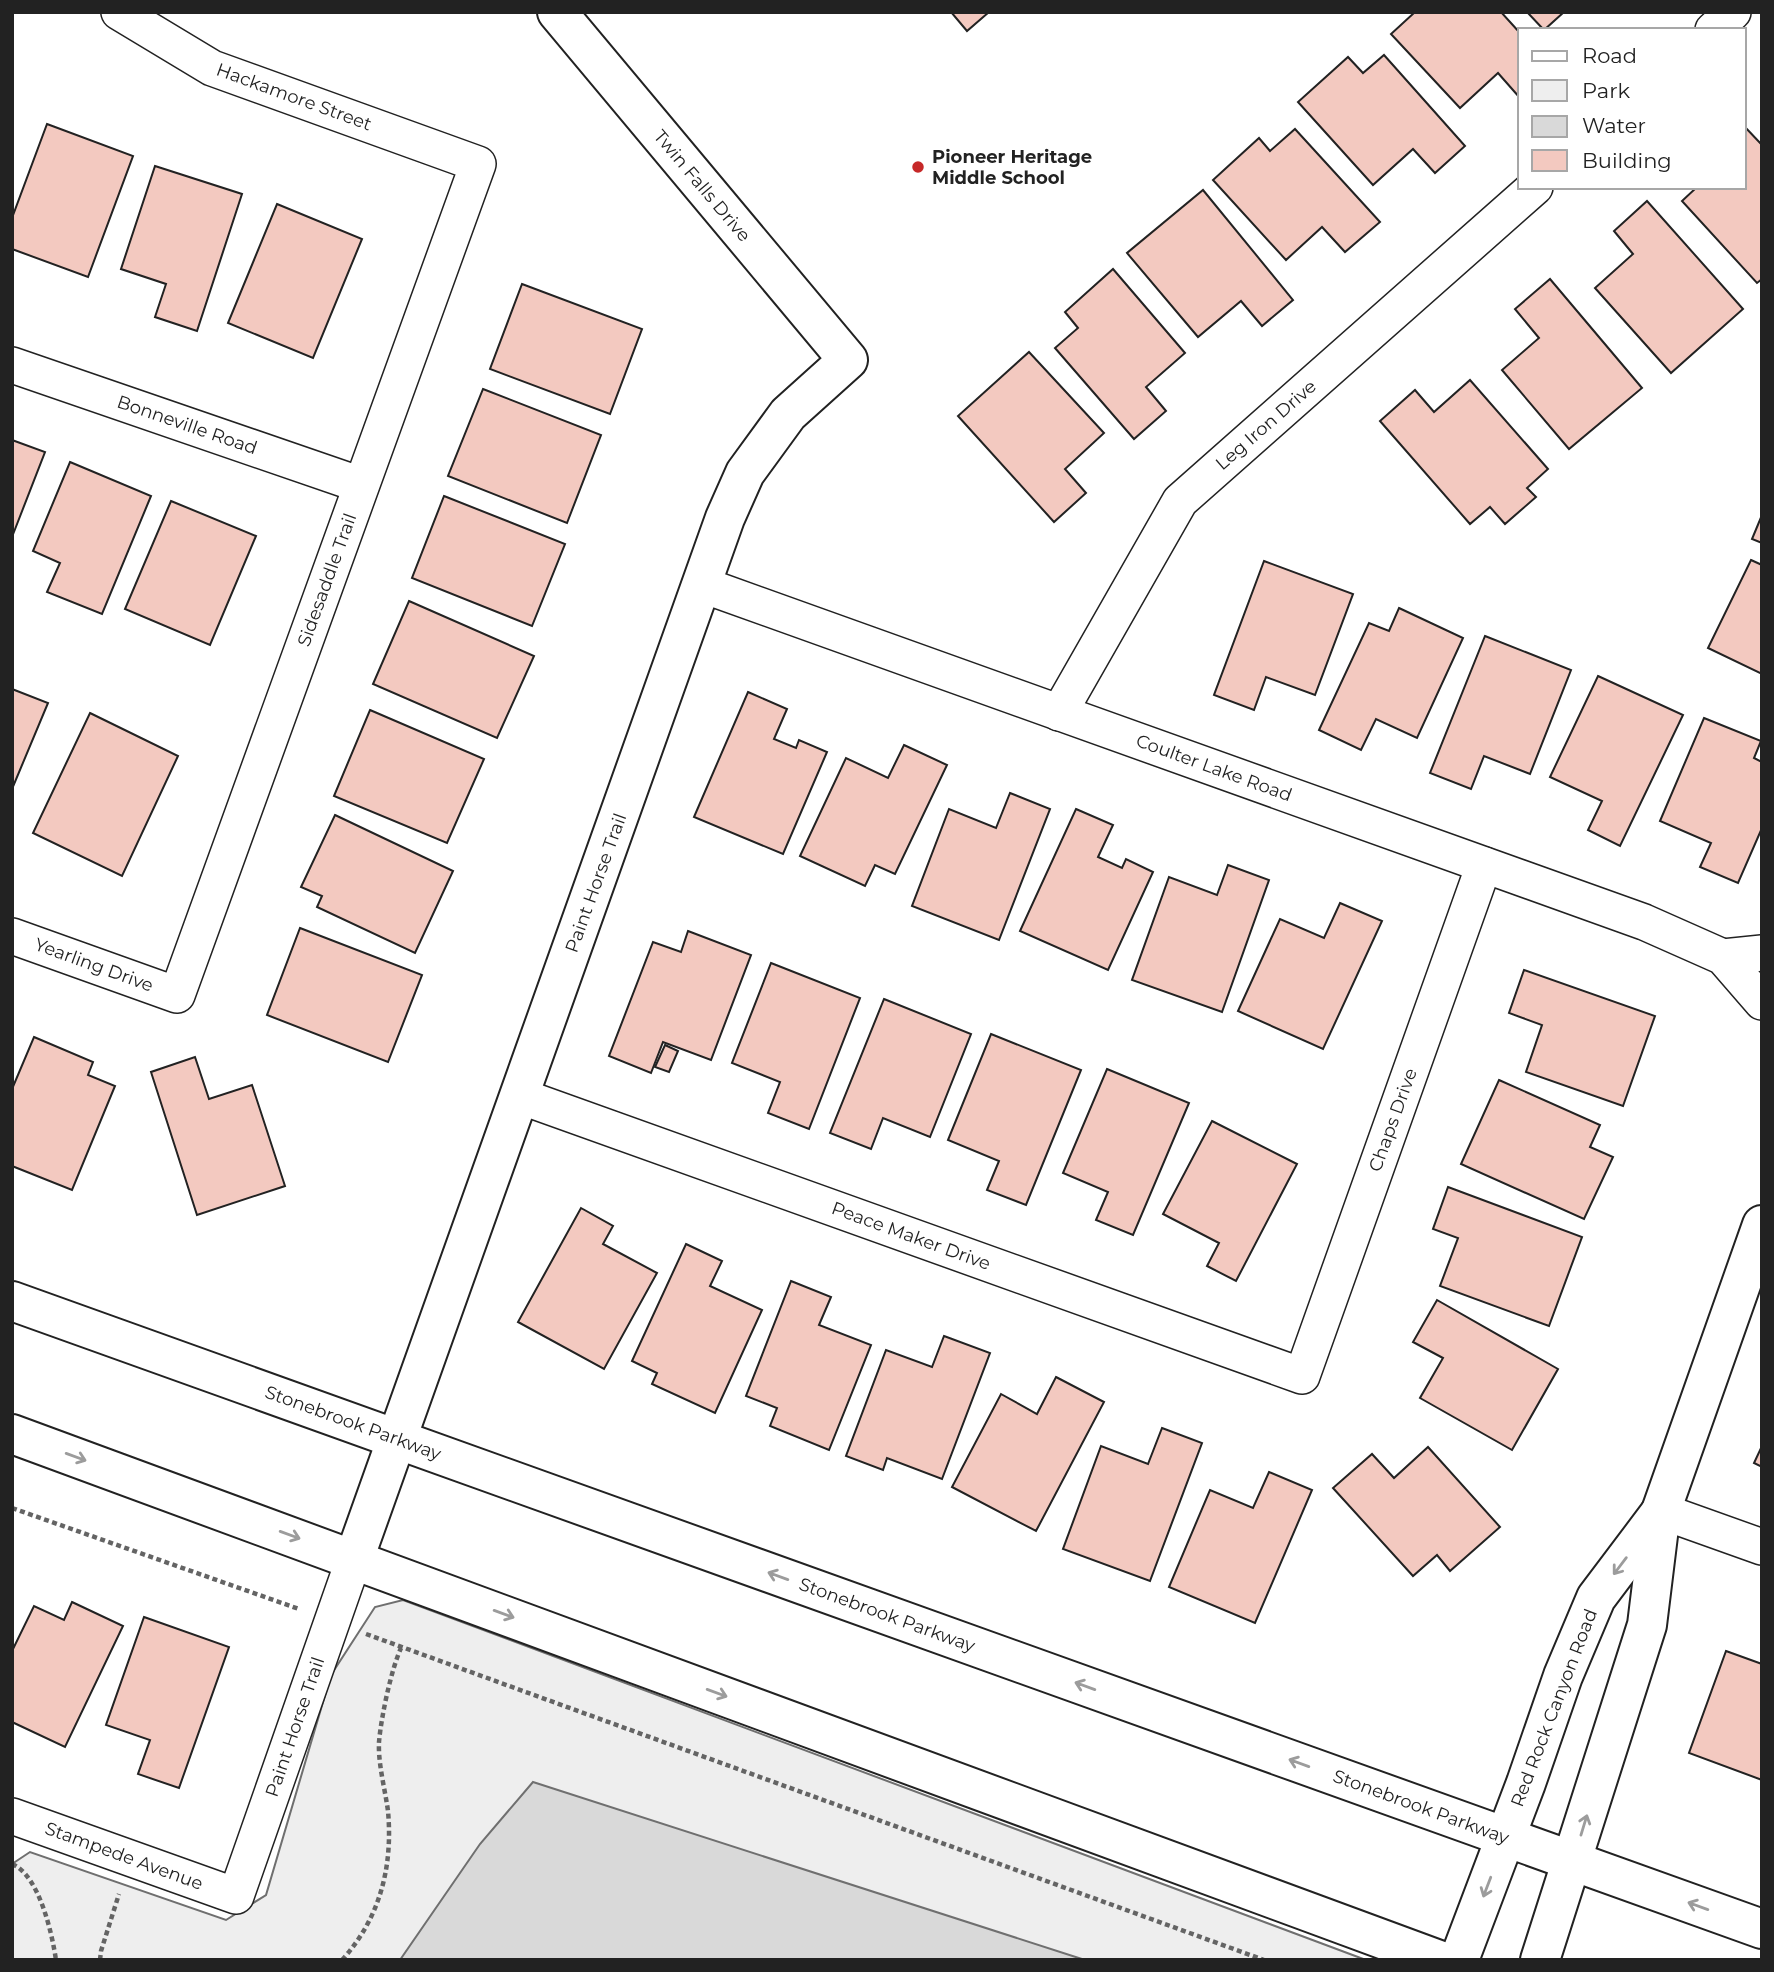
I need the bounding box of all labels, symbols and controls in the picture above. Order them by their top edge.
legend [1518,28,1746,189]
text: Road [1582,43,1637,68]
street label: Hackamore Street [213,59,375,135]
text: Park [1582,78,1630,103]
text: Water [1582,113,1646,138]
street label: Twin Falls Drive [649,126,755,246]
place label: Pioneer Heritage Middle School [932,146,1092,189]
text: Building [1582,148,1672,173]
marker: Pioneer Heritage Middle School [910,159,926,175]
street label: Leg Iron Drive [1211,375,1321,475]
street label: Bonneville Road [114,391,260,459]
street label: Sidesaddle Trail [293,510,361,650]
street label: Coulter Lake Road [1133,730,1295,806]
street label: Paint Horse Trail [561,810,631,956]
street label: Yearling Drive [32,933,156,997]
street label: Chaps Drive [1364,1065,1422,1175]
street label: Peace Maker Drive [828,1197,994,1275]
street label: Stonebrook Parkway [262,1381,444,1465]
one-way arrow [65,1452,87,1465]
one-way arrow [279,1530,301,1543]
one-way arrow [1613,1556,1628,1574]
one-way arrow [768,1569,790,1581]
street label: Stonebrook Parkway [796,1573,978,1657]
street label: Red Rock Canyon Road [1506,1606,1602,1810]
one-way arrow [492,1609,514,1621]
street label: Paint Horse Trail [261,1654,329,1800]
one-way arrow [1074,1679,1096,1691]
one-way arrow [705,1688,727,1700]
one-way arrow [1288,1756,1310,1768]
street label: Stonebrook Parkway [1330,1765,1512,1849]
one-way arrow [1578,1814,1591,1836]
street label: Stampede Avenue [42,1817,206,1895]
one-way arrow [1480,1876,1492,1898]
one-way arrow [1687,1899,1709,1911]

